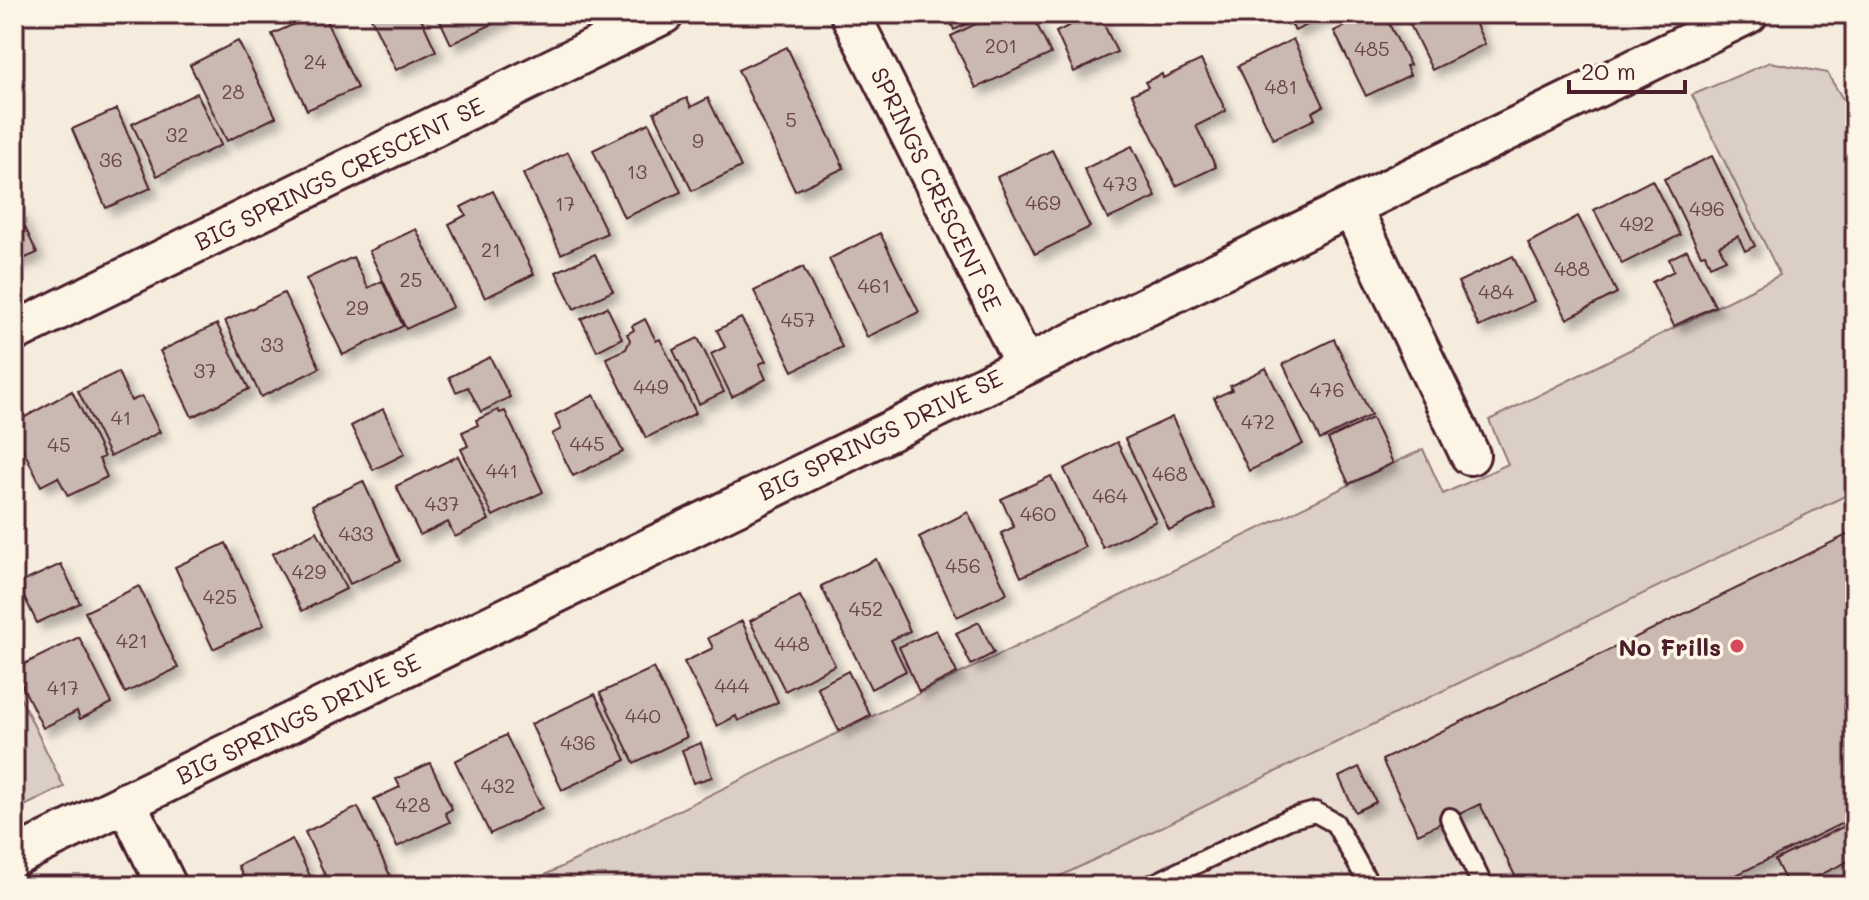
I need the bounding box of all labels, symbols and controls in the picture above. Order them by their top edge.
house number: 201 [985,32,1017,58]
house number: 485 [1354,35,1390,61]
scale bar [1569,44,1685,94]
house number: 24 [304,48,327,74]
text: 20 m [1581,55,1636,86]
street label: SPRINGS CRESCENT SE [864,62,1010,316]
house number: 481 [1265,73,1297,99]
house number: 28 [221,78,245,104]
street label: BIG SPRINGS CRESCENT SE [189,89,489,257]
house number: 5 [785,106,797,132]
house number: 32 [166,121,188,147]
house number: 9 [692,127,704,153]
house number: 36 [99,146,123,172]
house number: 13 [627,158,647,184]
house number: 473 [1103,170,1137,196]
house number: 469 [1025,189,1061,215]
house number: 17 [555,190,575,216]
house number: 496 [1689,195,1725,221]
house number: 492 [1620,210,1654,236]
house number: 21 [481,236,501,262]
house number: 488 [1554,255,1590,281]
house number: 25 [400,266,422,292]
house number: 461 [858,272,890,298]
house number: 484 [1478,278,1514,304]
house number: 29 [346,294,369,320]
house number: 457 [781,306,815,332]
house number: 33 [260,331,284,357]
house number: 37 [194,357,216,383]
street label: BIG SPRINGS DRIVE SE [753,361,1007,507]
house number: 449 [633,373,669,399]
house number: 476 [1310,376,1344,402]
house number: 41 [111,404,131,430]
house number: 472 [1241,408,1275,434]
house number: 445 [569,430,605,456]
house number: 45 [47,431,71,457]
house number: 441 [486,457,518,483]
house number: 468 [1152,460,1188,486]
house number: 464 [1092,482,1128,508]
house number: 437 [425,490,459,516]
house number: 460 [1020,500,1056,526]
house number: 433 [338,520,374,546]
house number: 456 [945,552,981,578]
house number: 429 [292,558,327,584]
house number: 425 [203,583,237,609]
house number: 452 [849,595,883,621]
house number: 421 [116,627,148,653]
house number: 448 [774,630,810,656]
place label: No Frills [1619,631,1721,662]
marker: No Frills [1728,637,1746,655]
street label: BIG SPRINGS DRIVE SE [171,645,425,791]
house number: 444 [714,672,750,698]
house number: 417 [47,674,79,700]
house number: 440 [625,702,661,728]
house number: 436 [560,729,596,755]
house number: 432 [481,772,515,798]
house number: 428 [396,791,430,817]

